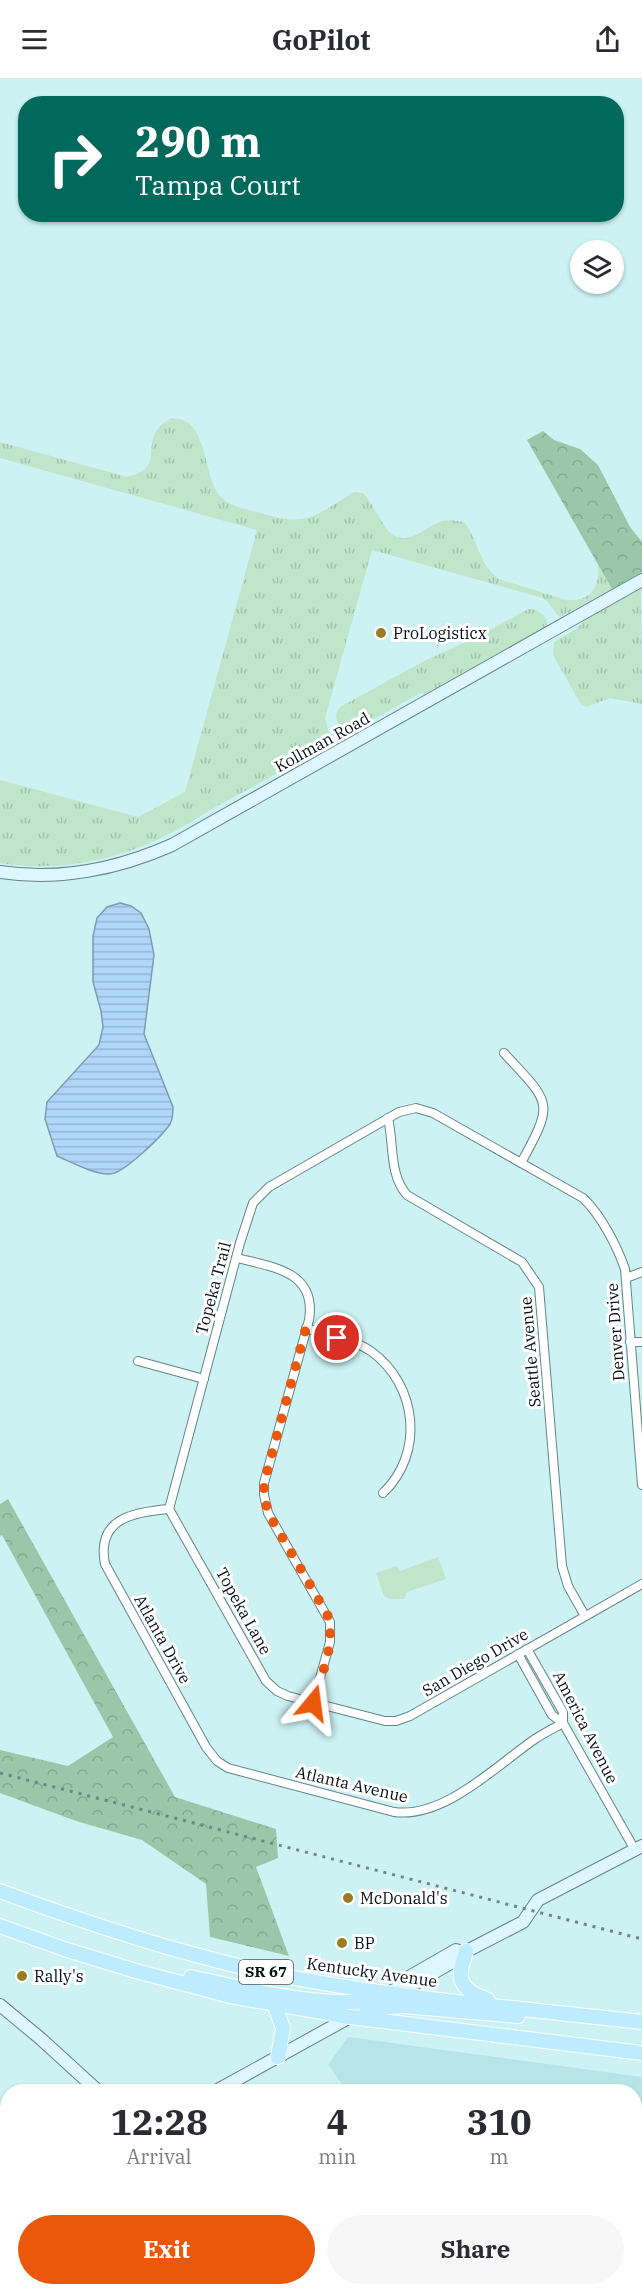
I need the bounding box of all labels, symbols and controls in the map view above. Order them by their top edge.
text: GoPilot [272,22,370,57]
icon: menu [18,23,51,56]
icon: share [591,23,624,56]
text: 290 m [135,114,261,169]
icon: right [36,120,114,198]
text: Tampa Court [135,167,301,202]
map controls [570,240,624,294]
button: layers [570,240,624,294]
place label: ProLogisticx [393,623,487,643]
marker: ProLogisticx [374,626,388,640]
street label: Kollman Road [271,708,373,776]
street label: Topeka Trail [191,1239,235,1336]
street label: Denver Drive [602,1282,628,1382]
street label: Seattle Avenue [515,1296,545,1408]
pin [311,1312,362,1363]
icon: arrive [320,1321,353,1354]
street label: Topeka Lane [212,1564,276,1658]
street label: Atlanta Drive [130,1591,196,1687]
street label: San Diego Drive [419,1624,531,1700]
street label: America Avenue [549,1667,623,1787]
position arrow [281,1671,345,1735]
street label: Atlanta Avenue [294,1761,410,1807]
place label: McDonald's [360,1888,448,1908]
marker: McDonald's [341,1891,355,1905]
place label: BP [354,1933,375,1953]
marker: BP [335,1936,349,1950]
street label: Kentucky Avenue [306,1953,438,1991]
road number: SR 67 [239,1960,293,1984]
place label: Rally's [34,1966,84,1986]
marker: Rally's [15,1969,29,1983]
text: 12:28 [110,2098,208,2145]
text: 4 [326,2098,348,2145]
text: 310 [467,2098,532,2145]
text: Arrival [127,2143,192,2170]
text: min [318,2143,356,2170]
text: m [490,2143,509,2170]
button: Exit [18,2215,315,2284]
button: Share [327,2215,624,2284]

